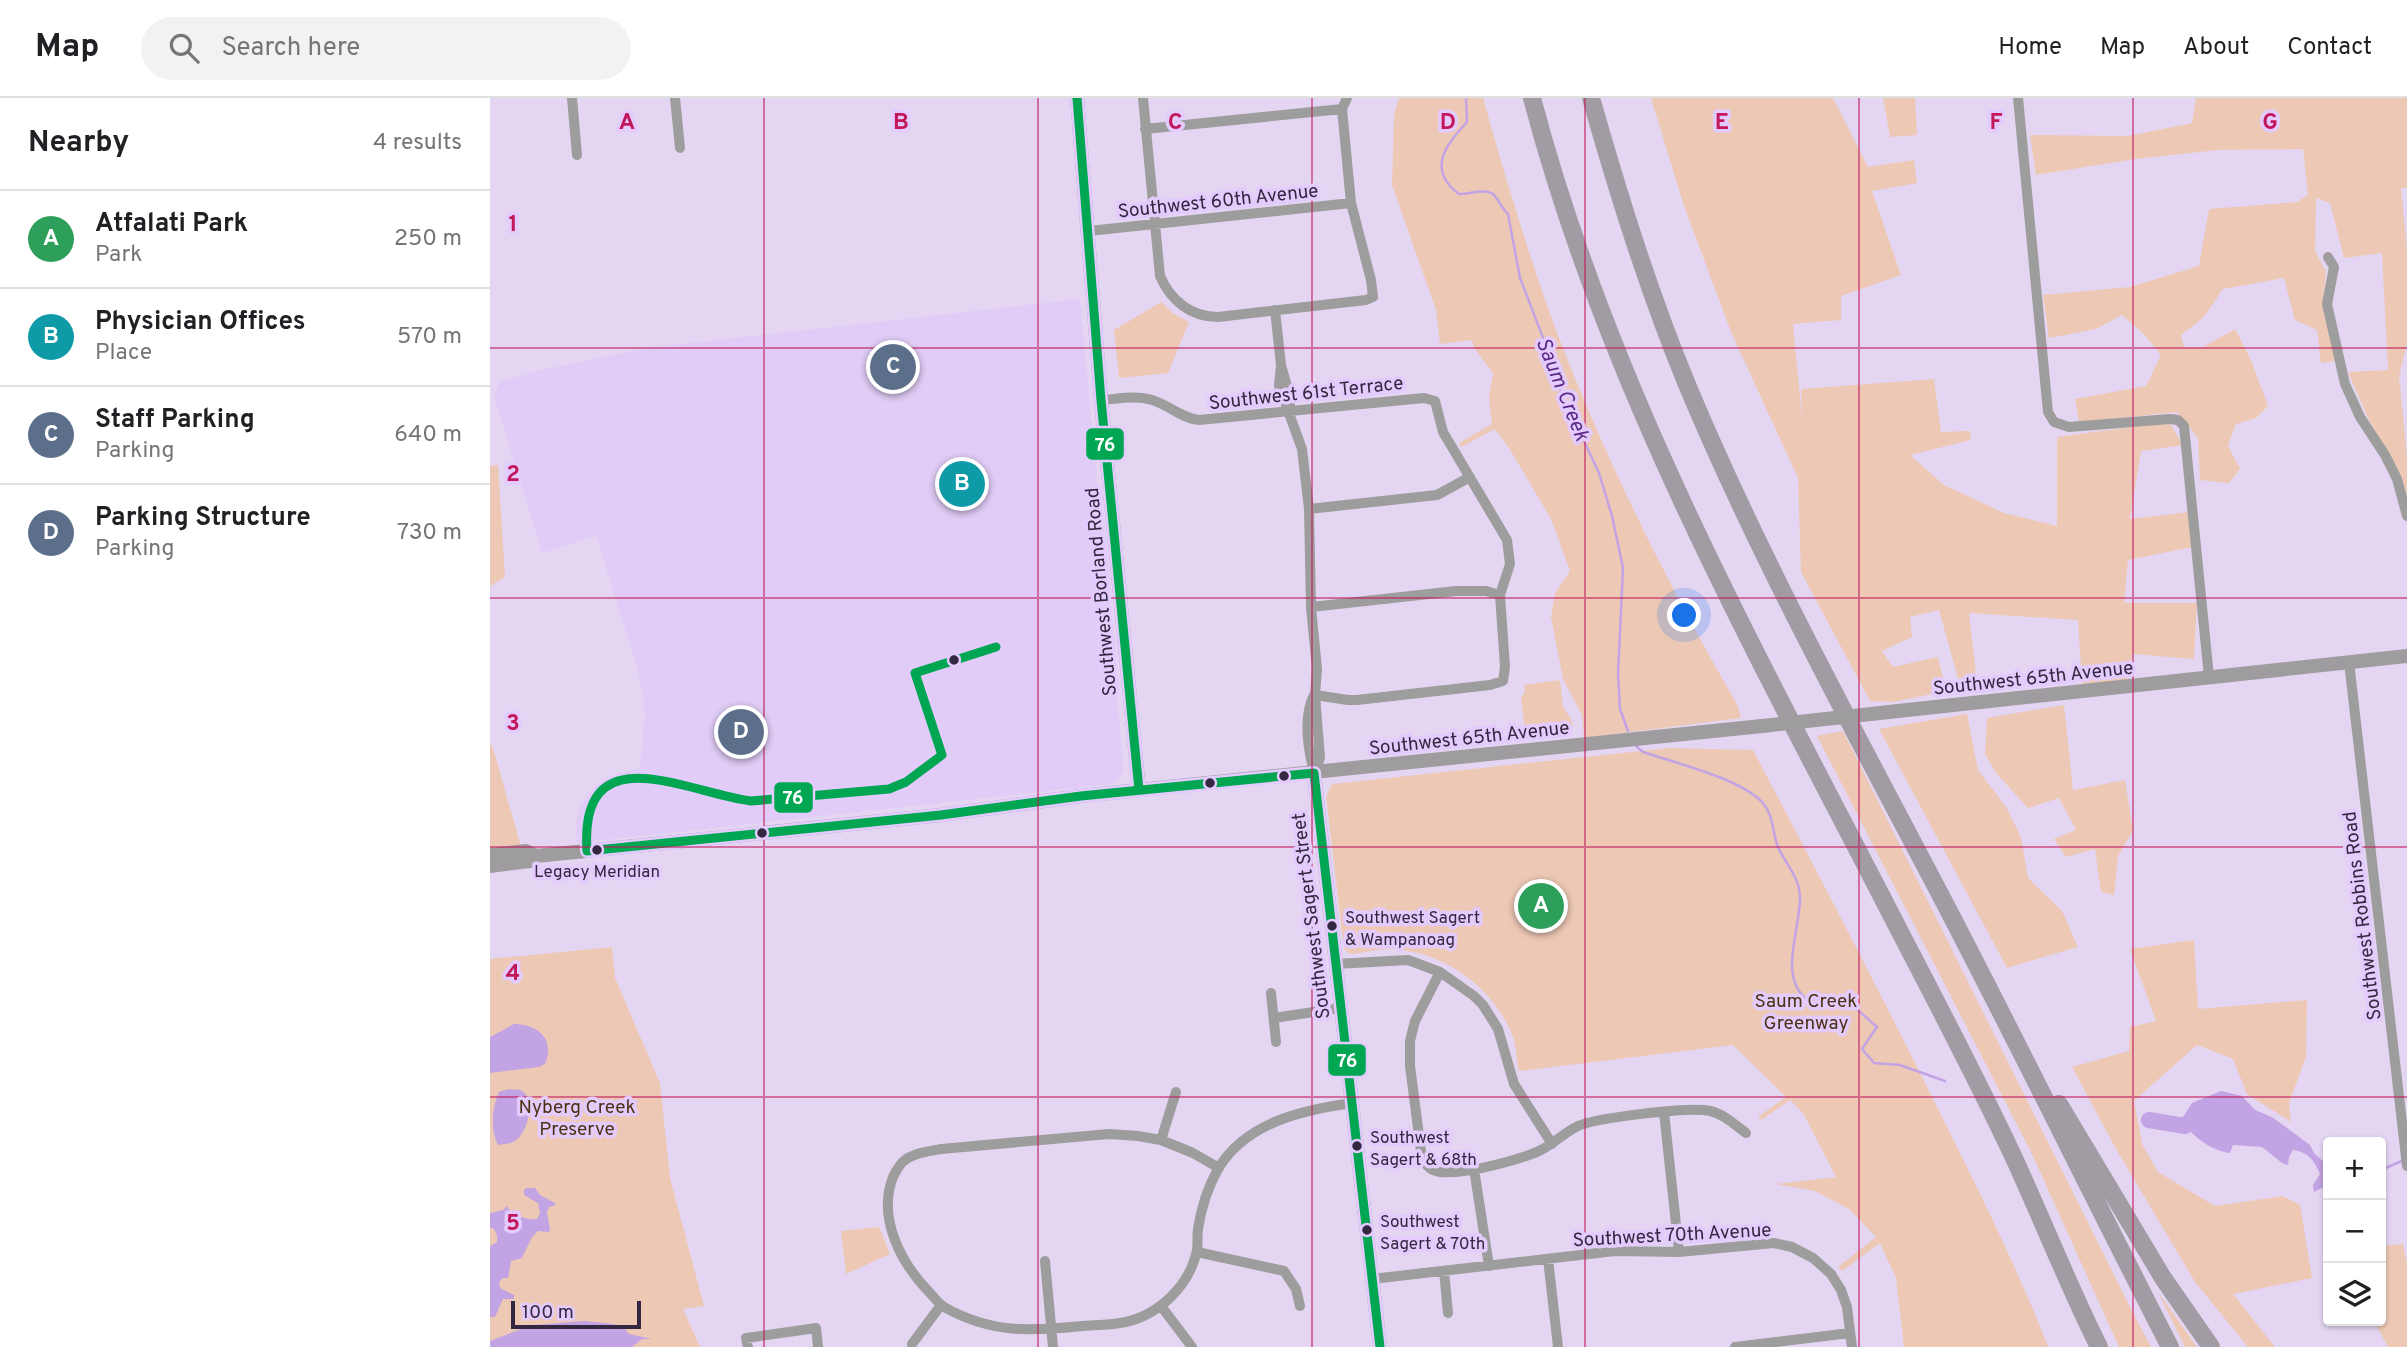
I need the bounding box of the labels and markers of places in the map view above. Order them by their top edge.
pin: C [870,341,916,393]
pin: B [939,458,985,510]
unlabelled marker [947,653,961,667]
pin: D [718,706,764,758]
unlabelled marker [1277,769,1291,783]
unlabelled marker [1203,776,1217,790]
unlabelled marker [755,826,769,840]
marker: Legacy Meridian [590,843,604,857]
place label: Legacy Meridian [534,862,660,884]
pin: A [1518,880,1564,932]
place label: Southwest Sagert & Wampanoag [1345,908,1480,952]
marker: Southwest Sagert & Wampanoag [1325,919,1339,933]
place label: Southwest Sagert & 68th [1370,1128,1477,1172]
marker: Southwest Sagert & 68th [1350,1139,1364,1153]
place label: Southwest Sagert & 70th [1380,1212,1485,1256]
marker: Southwest Sagert & 70th [1360,1223,1374,1237]

